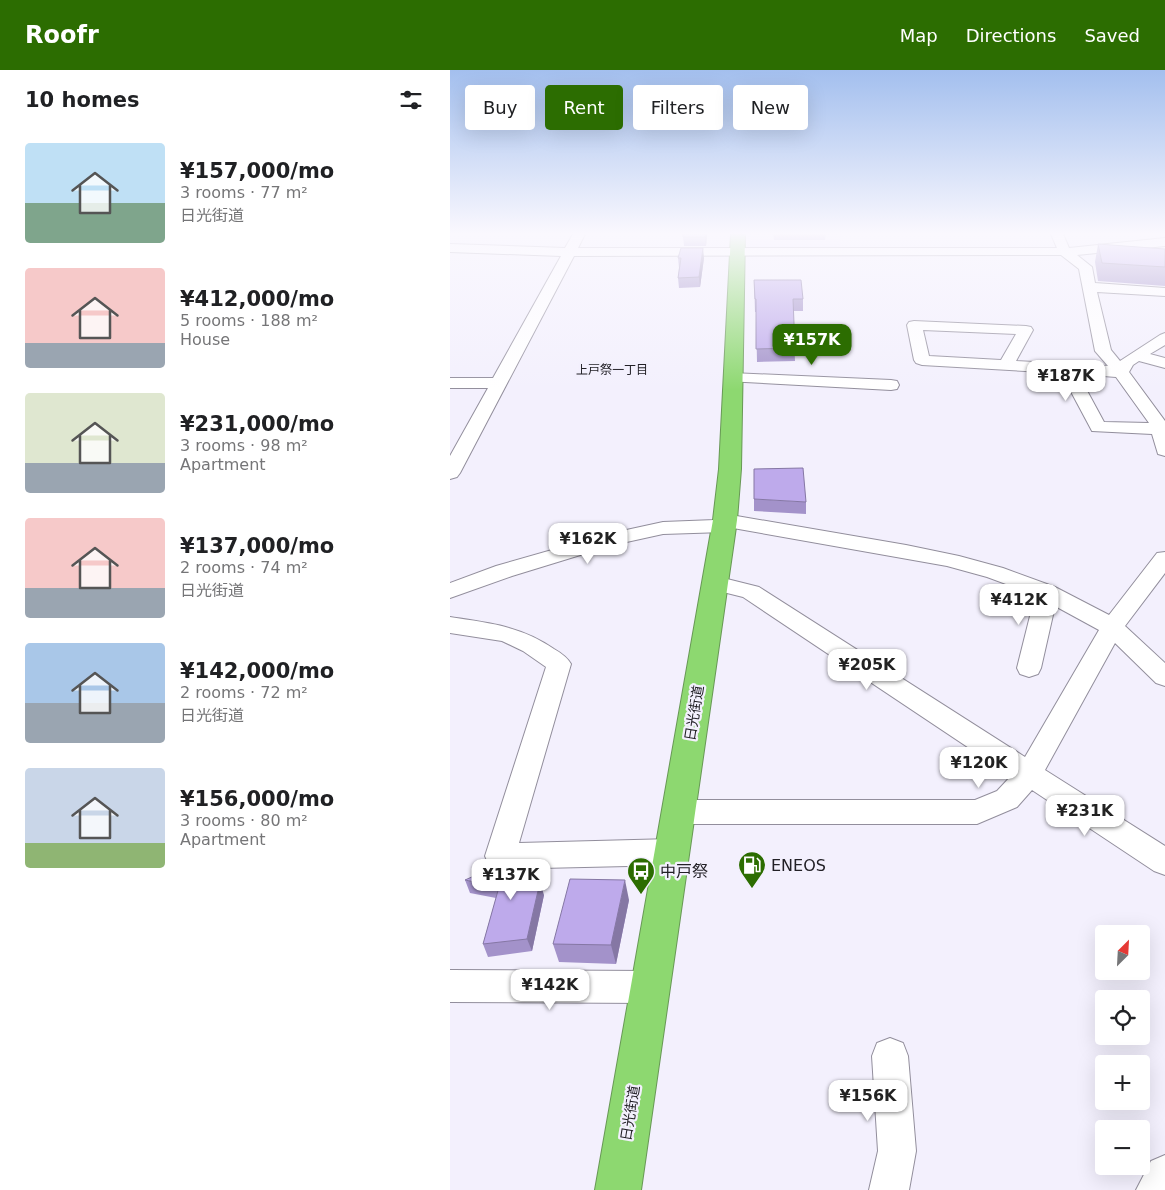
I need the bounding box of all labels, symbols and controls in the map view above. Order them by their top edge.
text: Roofr [25,21,99,49]
text: Map [900,25,938,46]
text: Directions [966,25,1056,46]
text: Saved [1084,25,1140,46]
chip: Buy [465,85,535,130]
chip: Rent [545,85,623,130]
chip: Filters [633,85,723,130]
chip: New [733,85,808,130]
icon: filters [397,86,425,114]
text: 10 homes [25,88,140,112]
text: ¥157,000/mo [180,159,334,183]
icon: home [65,163,125,223]
text: 3 rooms · 77 m² [180,183,308,202]
text: 日光街道 [180,206,244,225]
text: ¥412,000/mo [180,287,334,311]
icon: home [65,288,125,348]
text: 5 rooms · 188 m² [180,311,318,330]
pin: ¥157K [777,324,847,366]
text: House [180,330,230,349]
text: ¥157K [784,330,840,349]
pin: ¥187K [1031,360,1101,402]
district label: 上戸祭一丁目 [576,363,648,377]
text: ¥187K [1038,366,1094,385]
text: ¥231,000/mo [180,412,334,436]
icon: home [65,413,125,473]
text: 3 rooms · 98 m² [180,436,308,455]
text: Apartment [180,455,266,474]
pin: ¥162K [553,522,623,565]
text: ¥162K [560,529,616,548]
text: ¥137,000/mo [180,534,334,558]
icon: home [65,538,125,598]
text: 2 rooms · 74 m² [180,558,308,577]
text: 日光街道 [180,581,244,600]
pin: ¥412K [984,584,1054,626]
text: ¥412K [991,590,1047,609]
pin: ¥205K [832,648,902,691]
text: ¥205K [839,655,895,674]
text: ¥142,000/mo [180,659,334,683]
icon: home [65,663,125,723]
text: 2 rooms · 72 m² [180,683,308,702]
street label: 日光街道 [682,684,706,742]
text: 日光街道 [180,706,244,725]
pin: ¥120K [944,746,1014,789]
text: ¥120K [951,753,1007,772]
text: ¥156,000/mo [180,787,334,811]
icon: home [65,788,125,848]
pin: ¥231K [1050,794,1120,837]
text: ¥231K [1057,801,1113,820]
text: 3 rooms · 80 m² [180,811,308,830]
text: Apartment [180,830,266,849]
fuel station icon: ENEOS [737,850,767,889]
bus stop icon: 中戸祭 [626,856,656,895]
place label: ENEOS [771,856,826,875]
pin: ¥137K [476,858,546,901]
place label: 中戸祭 [660,862,708,881]
text: ¥137K [483,865,539,884]
north arrow [1095,925,1150,980]
map controls [1095,925,1150,1175]
pin: ¥142K [515,968,585,1011]
text: ¥142K [522,975,578,994]
button: locate [1095,990,1150,1045]
button: + [1095,1055,1150,1110]
pin: ¥156K [833,1080,903,1122]
street label: 日光街道 [618,1084,642,1142]
text: ¥156K [840,1086,896,1105]
button: − [1095,1120,1150,1175]

